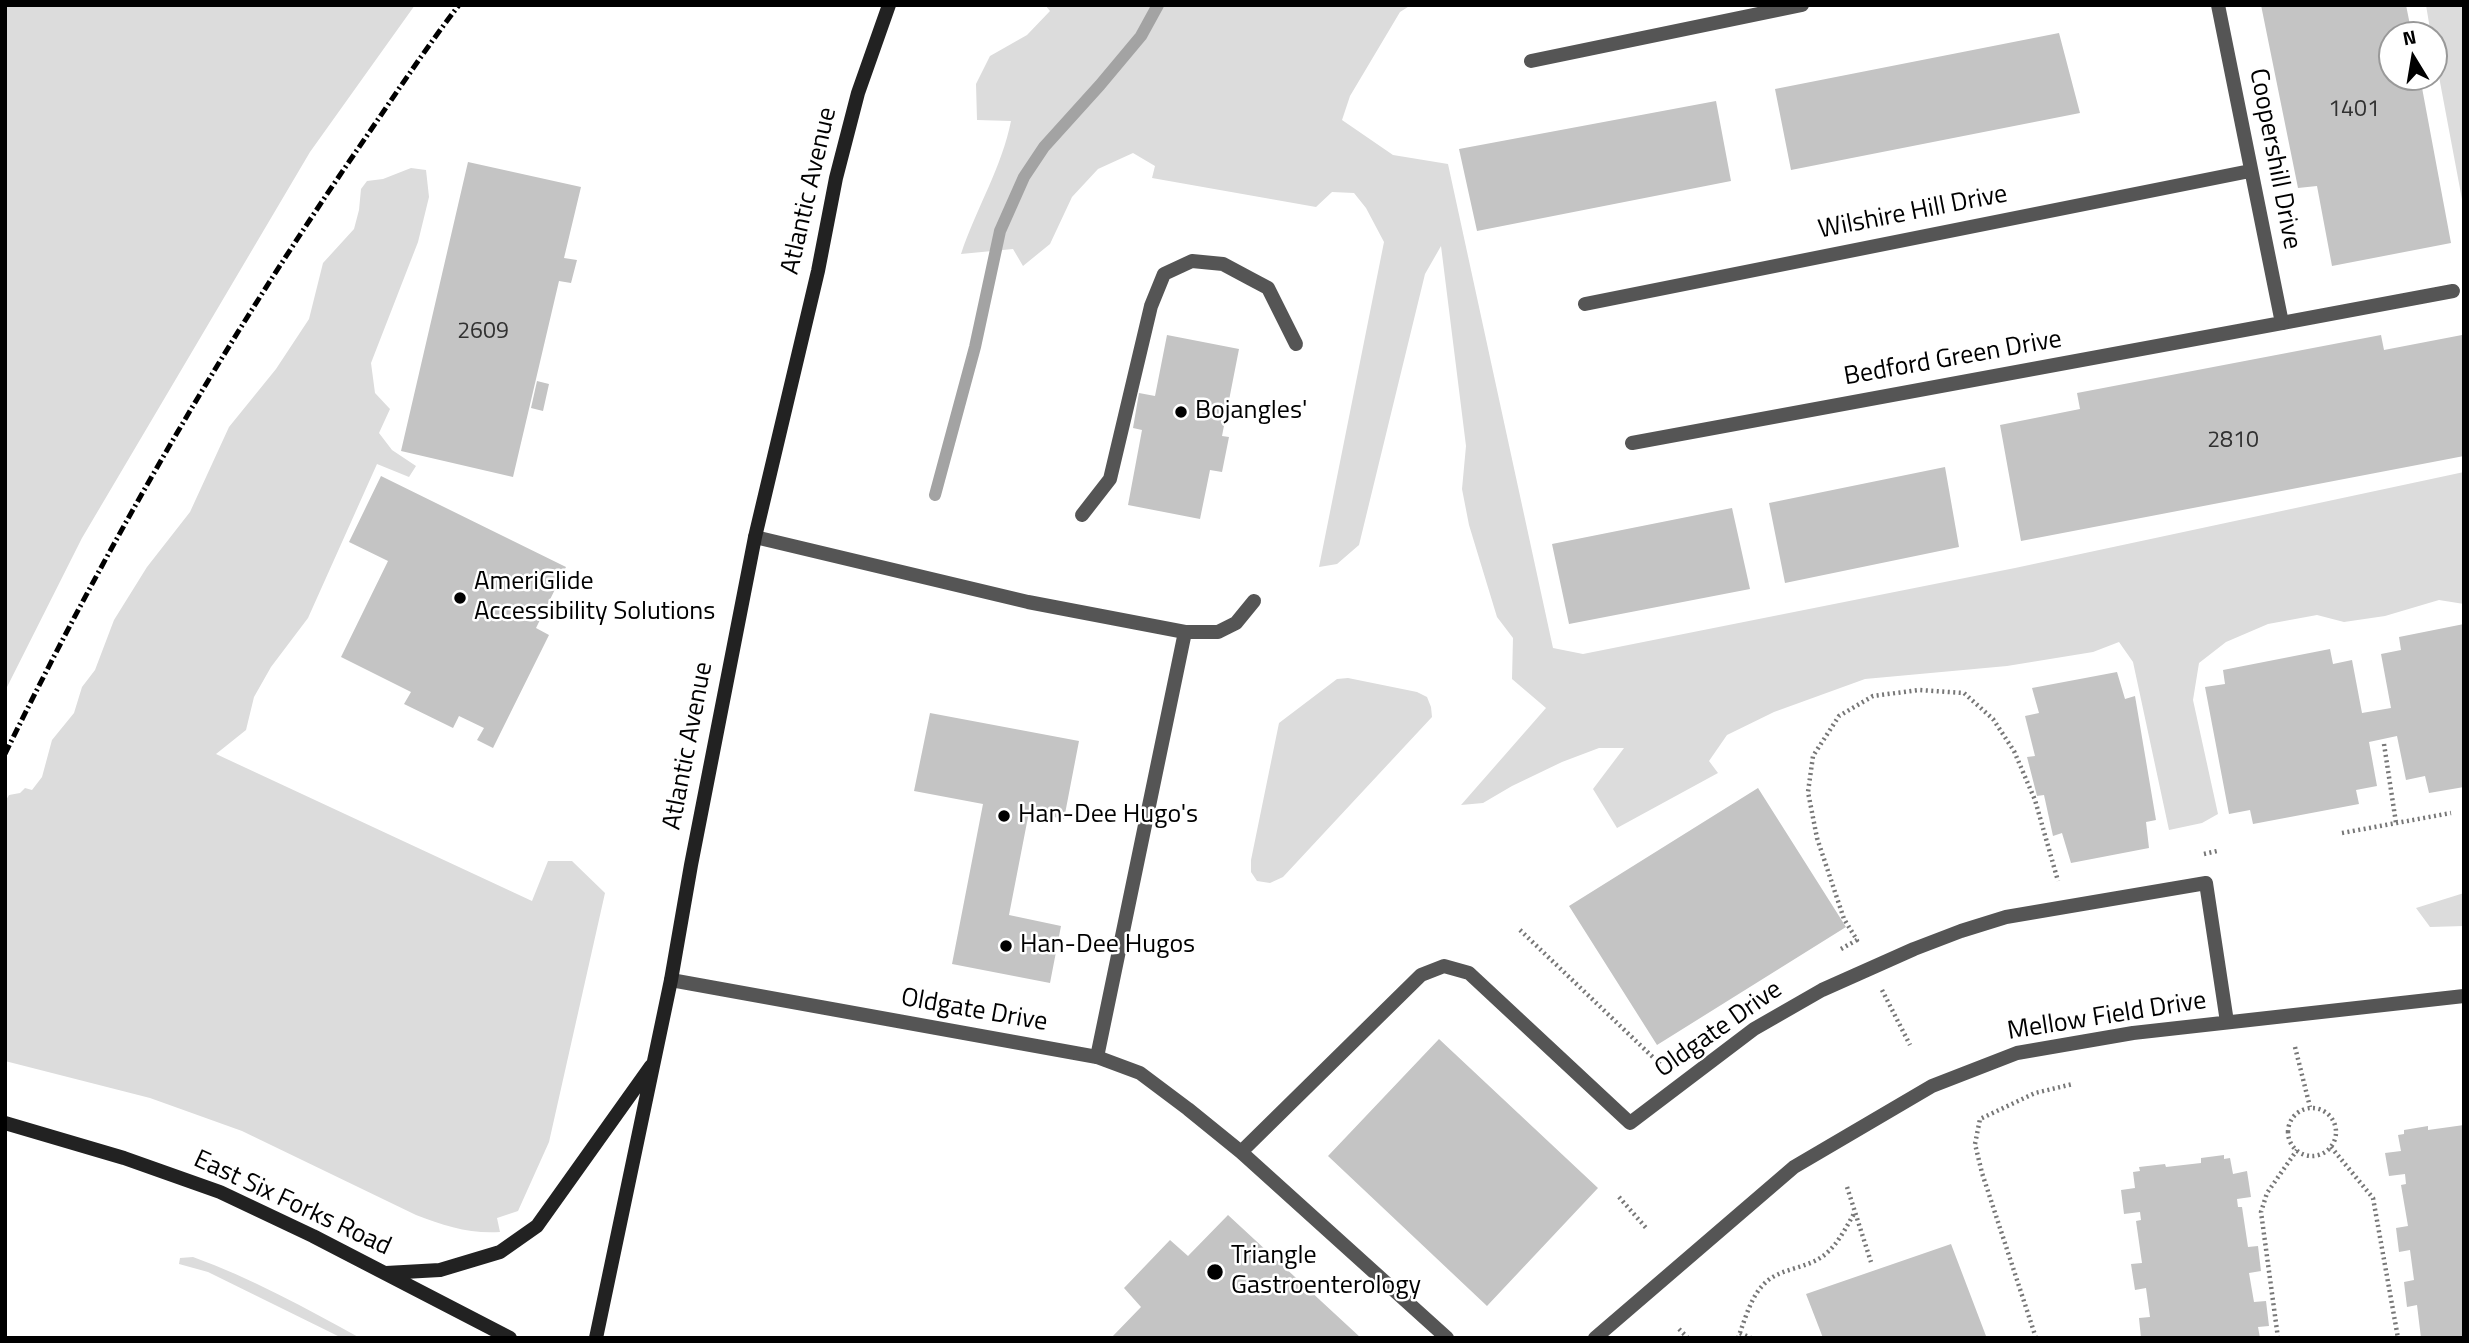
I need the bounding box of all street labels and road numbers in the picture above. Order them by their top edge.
street label: Coopershill Drive [2241,66,2307,252]
street label: Atlantic Avenue [776,104,844,278]
street label: Wilshire Hill Drive [1816,179,2010,247]
street label: Bedford Green Drive [1842,324,2064,394]
street label: Atlantic Avenue [657,659,721,833]
street label: Oldgate Drive [1649,975,1789,1085]
street label: Oldgate Drive [898,983,1050,1039]
street label: Mellow Field Drive [2005,986,2209,1048]
street label: East Six Forks Road [188,1145,396,1263]

